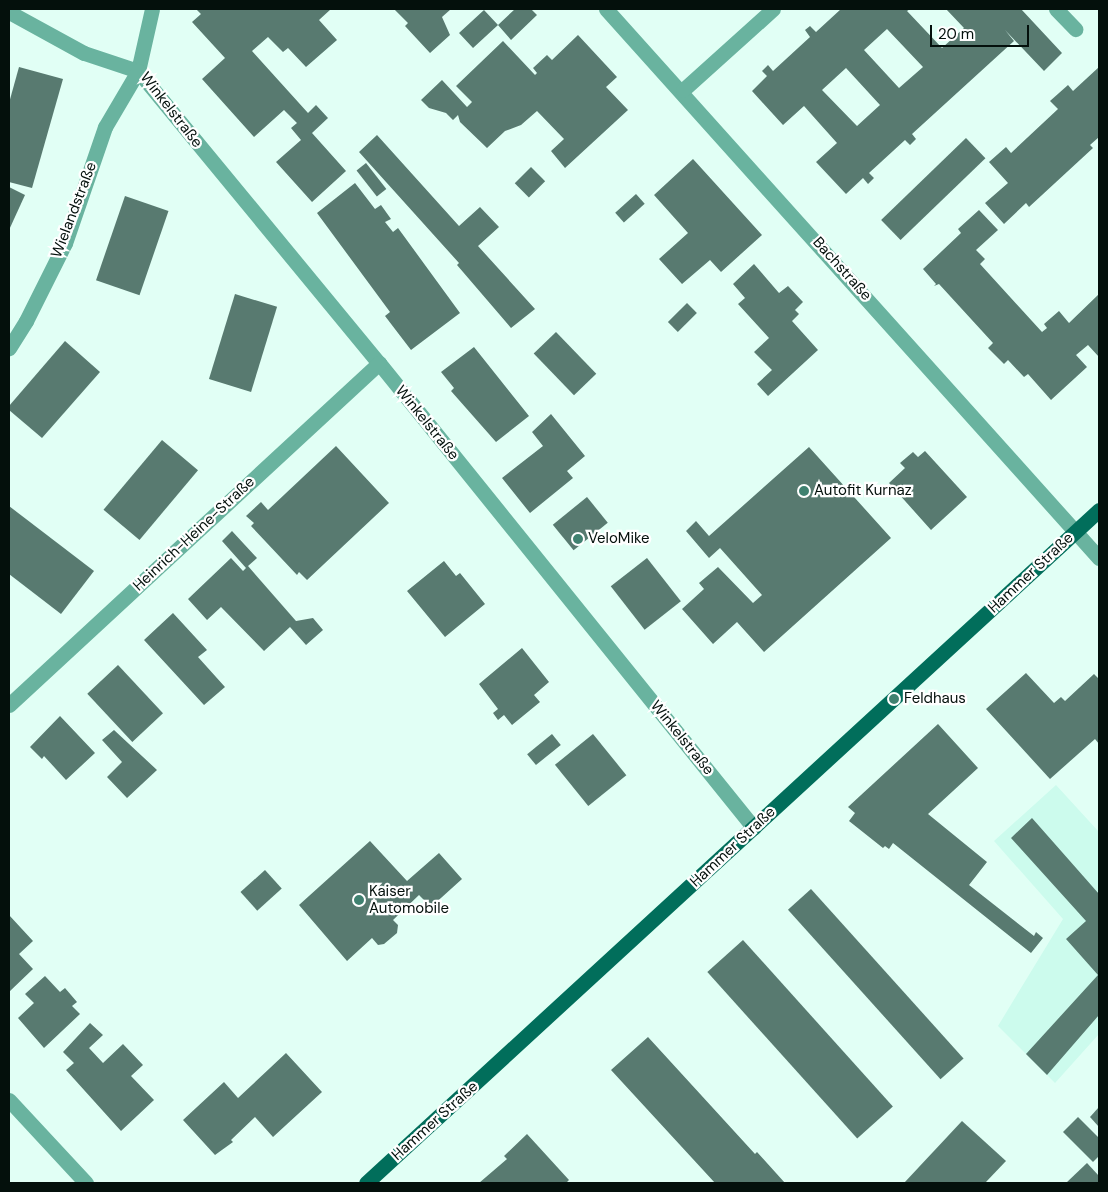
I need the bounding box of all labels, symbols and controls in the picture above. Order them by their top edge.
scale bar [933,15,1032,47]
text: 20 m [938,24,974,44]
street label: Winkelstraße [136,69,206,151]
street label: Wielandstraße [47,160,101,260]
street label: Bachstraße [809,233,875,305]
street label: Winkelstraße [391,382,463,464]
street label: Heinrich-Heine-Straße [130,473,258,595]
place label: Autofit Kurnaz [814,482,912,500]
marker: Autofit Kurnaz [798,485,810,497]
street label: Hammer Straße [985,529,1077,617]
place label: VeloMike [588,530,650,548]
marker: VeloMike [572,533,584,545]
place label: Feldhaus [904,690,966,708]
marker: Feldhaus [888,693,900,705]
street label: Winkelstraße [646,697,718,779]
street label: Hammer Straße [687,803,779,891]
place label: Kaiser Automobile [369,882,449,917]
marker: Kaiser Automobile [353,894,365,906]
street label: Hammer Straße [388,1078,482,1164]

